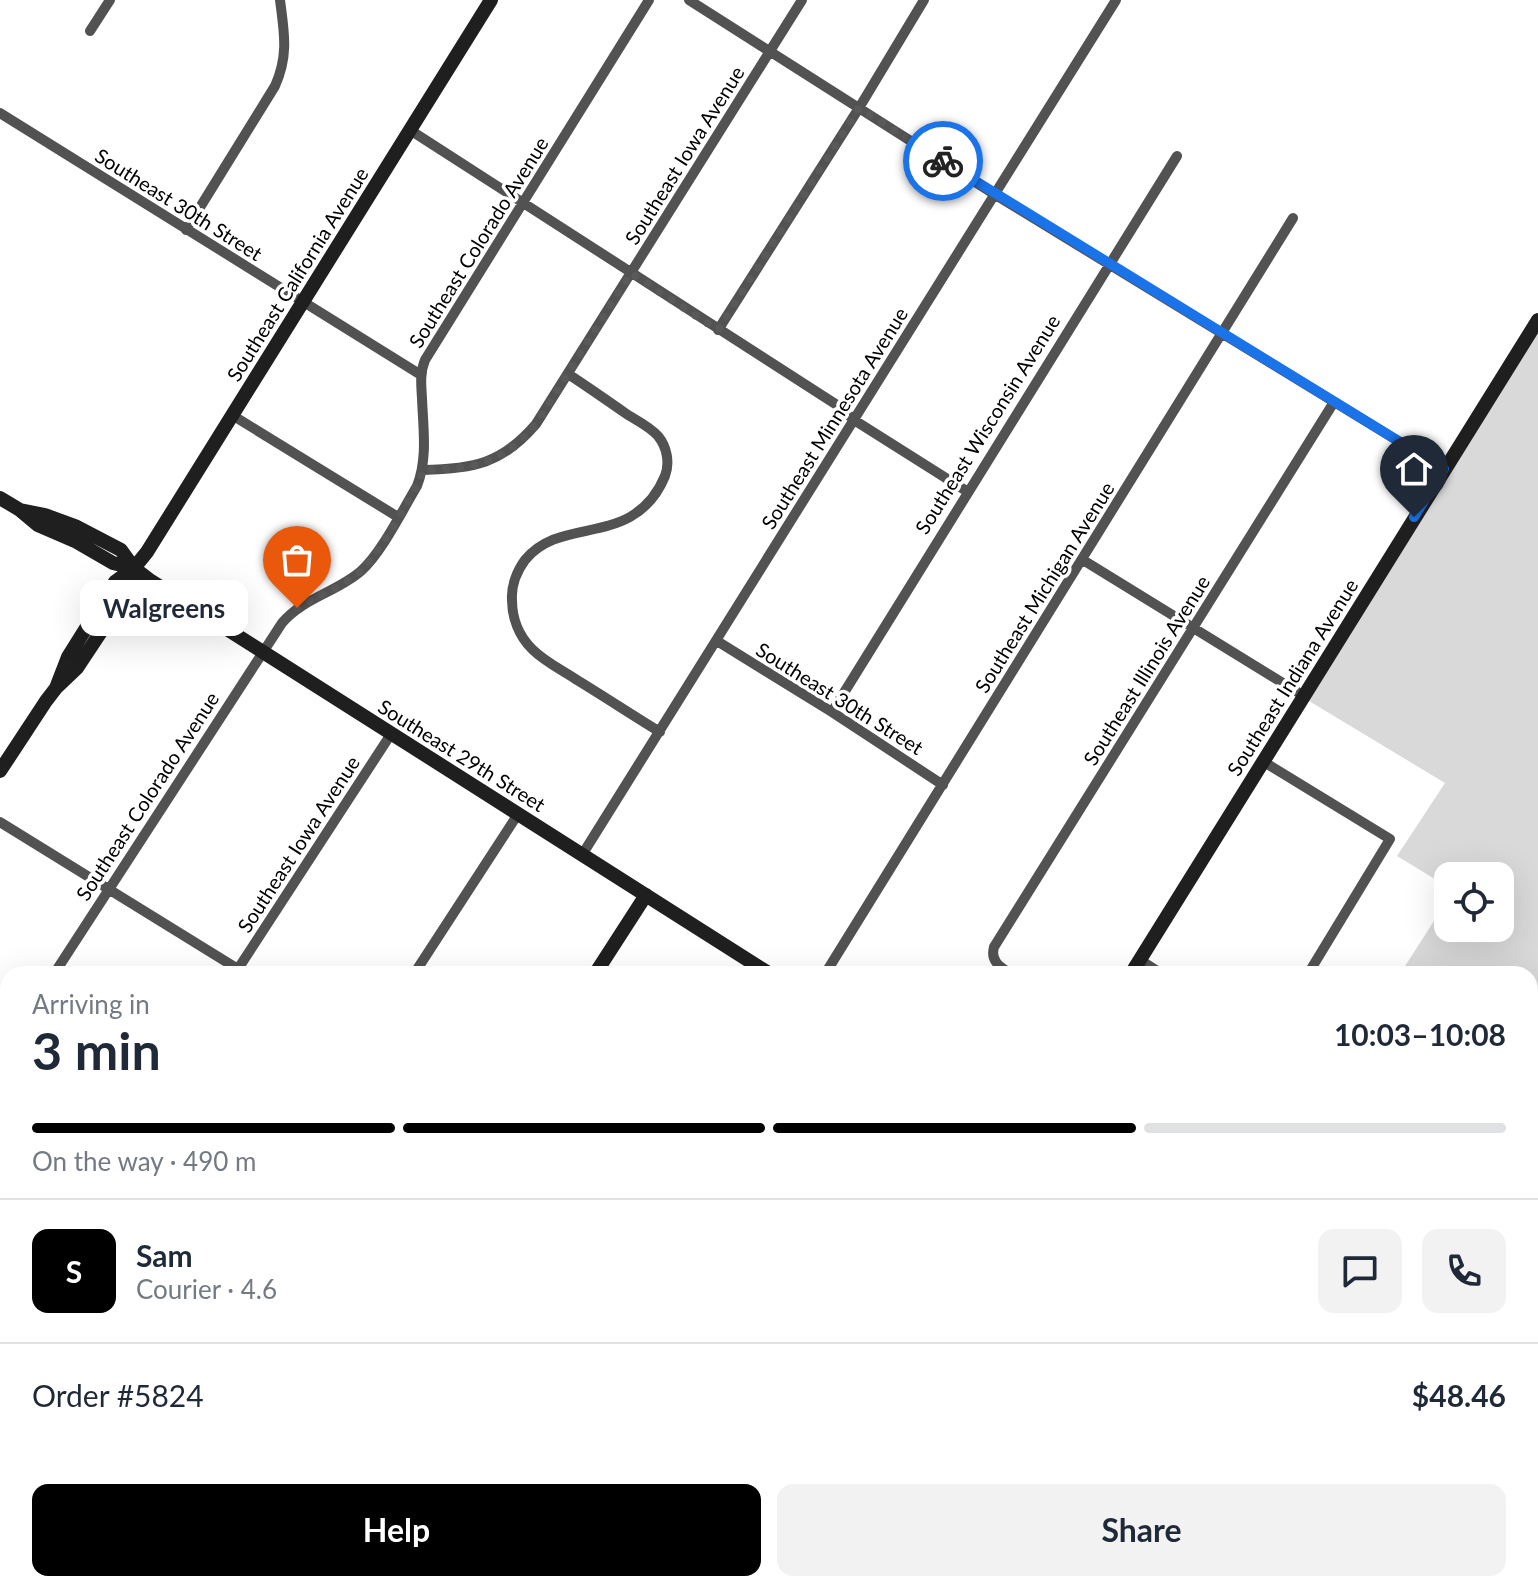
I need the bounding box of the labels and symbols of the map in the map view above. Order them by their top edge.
street label: Southeast Iowa Avenue [619,61,749,249]
courier [903,121,983,201]
street label: Southeast Colorado Avenue [403,132,553,352]
street label: Southeast 30th Street [91,143,267,265]
street label: Southeast California Avenue [221,163,373,385]
street label: Southeast Minnesota Avenue [756,303,912,533]
street label: Southeast Wisconsin Avenue [910,310,1064,538]
pin [1380,435,1448,517]
street label: Southeast Michigan Avenue [969,477,1119,697]
pin [263,526,331,608]
street label: Southeast Illinois Avenue [1078,571,1214,769]
street label: Southeast Indiana Avenue [1222,574,1362,780]
callout: Walgreens [81,580,249,636]
street label: Southeast 30th Street [752,637,928,759]
street label: Southeast Colorado Avenue [71,687,223,905]
street label: Southeast 29th Street [374,694,550,816]
street label: Southeast Iowa Avenue [232,751,364,937]

